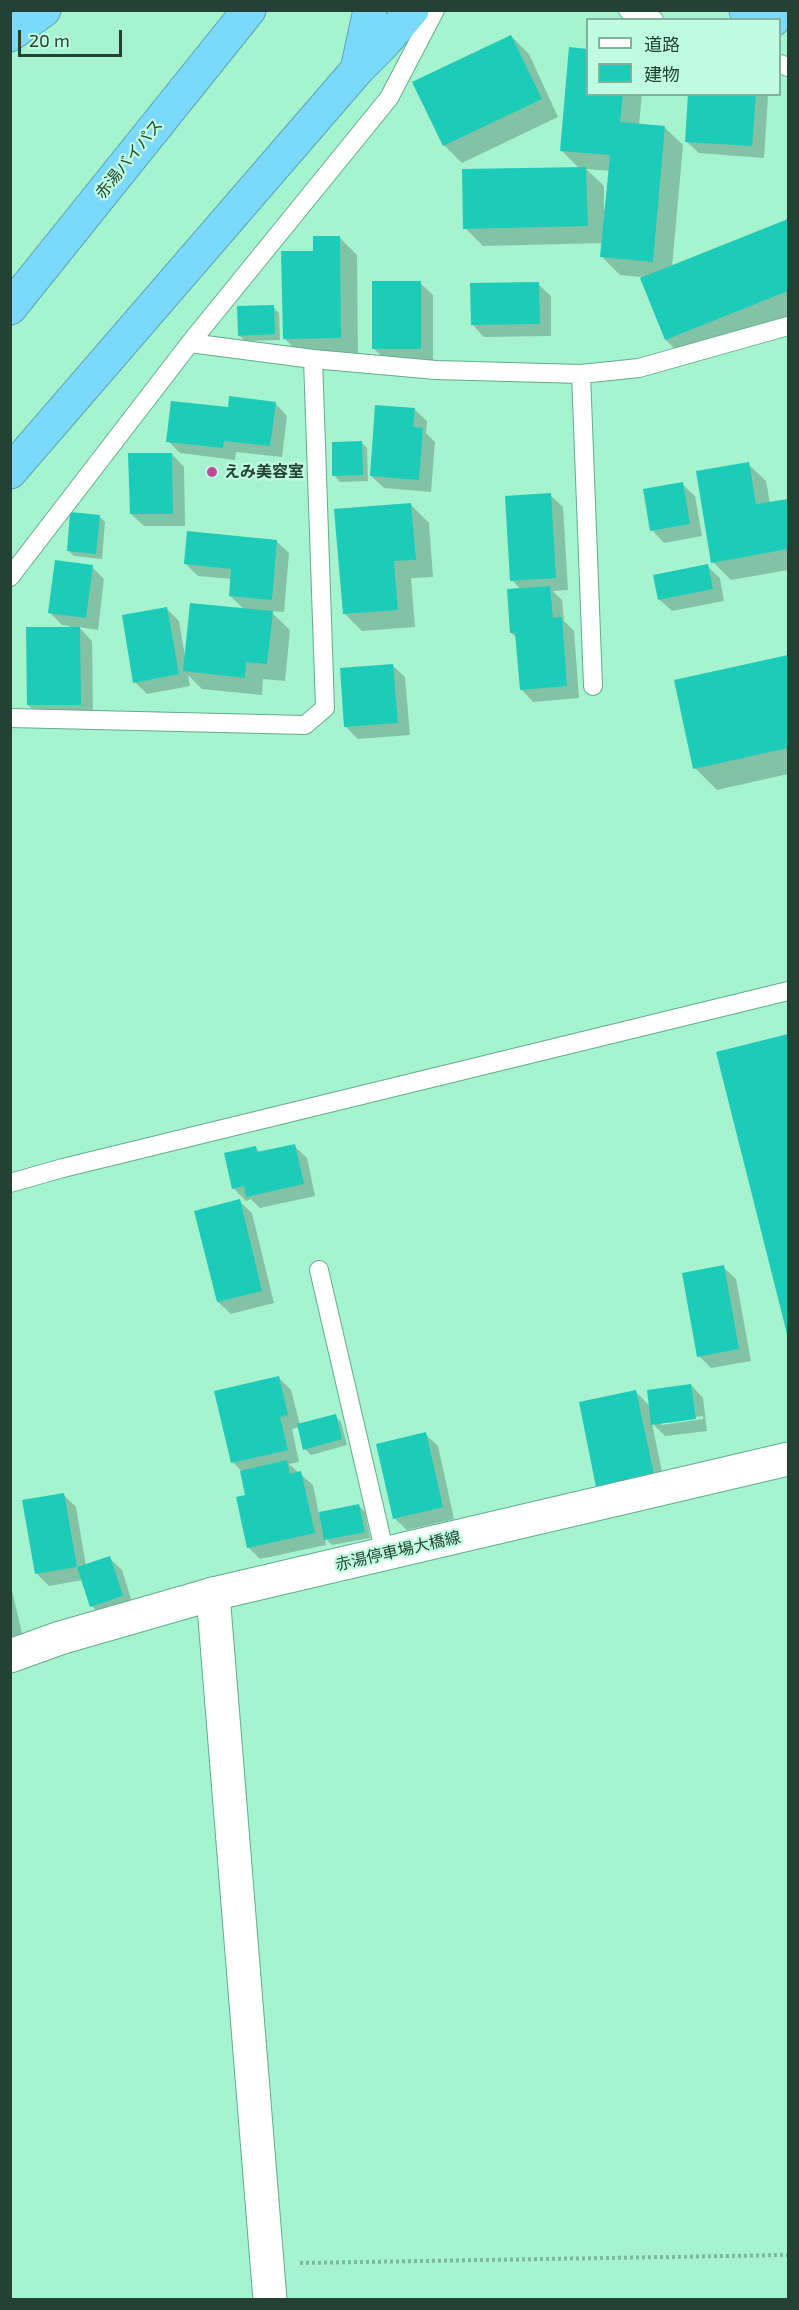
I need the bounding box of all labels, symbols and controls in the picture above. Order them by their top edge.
scale bar [21,18,124,56]
legend [586,18,781,96]
text: 20 m [29,29,70,51]
text: 道路 [644,33,680,55]
text: 建物 [644,63,680,85]
street label: 赤湯バイパス [91,116,167,202]
place label: えみ美容室 [224,462,304,482]
marker: えみ美容室 [205,465,219,479]
street label: 赤湯停車場大橋線 [333,1527,463,1575]

